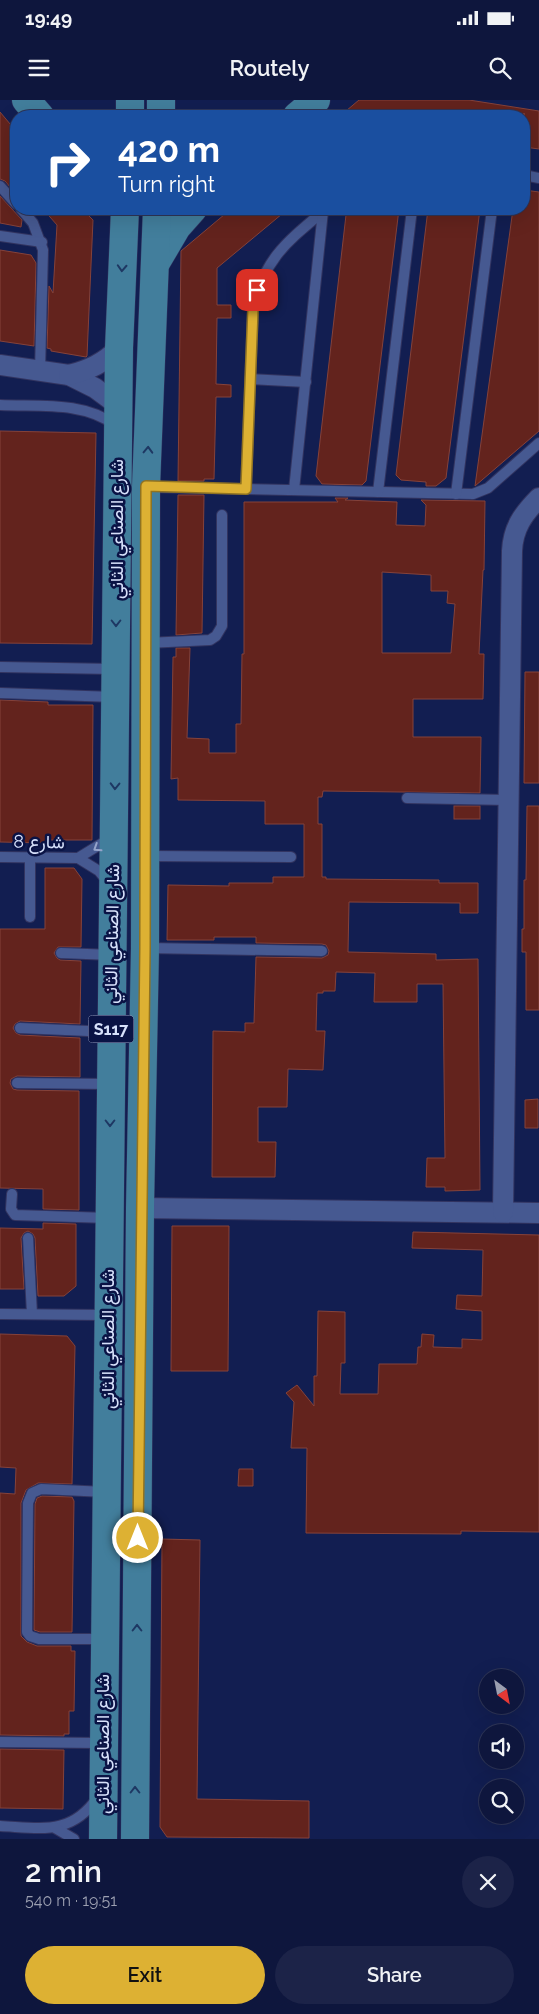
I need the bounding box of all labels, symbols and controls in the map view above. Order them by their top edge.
text: 19:49 [25,7,72,29]
icon: menu [25,54,53,82]
icon: search [486,54,514,82]
text: Routely [230,55,309,81]
text: 420 m [118,129,220,170]
icon: right [35,130,100,195]
text: Turn right [118,171,215,197]
one-way arrow [117,265,128,273]
pin [236,269,278,311]
icon: arrive [243,276,271,304]
one-way arrow [142,446,153,454]
street label: شارع الصناعي الثاني [106,459,132,599]
one-way arrow [111,620,122,628]
one-way arrow [110,782,120,790]
street label: شارع 8 [13,831,65,854]
one-way arrow [93,842,103,851]
street label: شارع الصناعي الثاني [100,864,128,1004]
road number: S117 [88,1016,134,1042]
one-way arrow [105,1120,115,1128]
street label: شارع الصناعي الثاني [97,1269,123,1409]
position arrow [111,1511,163,1563]
one-way arrow [132,1624,142,1632]
north arrow [479,1669,524,1714]
map controls [479,1669,524,1824]
street label: شارع الصناعي الثاني [92,1674,118,1814]
button: sound [479,1724,524,1769]
button: search [479,1779,524,1824]
one-way arrow [130,1786,141,1794]
text: 2 min [25,1854,102,1889]
button: close [462,1856,514,1908]
text: 540 m · 19:51 [25,1891,117,1910]
button: Exit [25,1946,265,2004]
button: Share [275,1946,514,2004]

